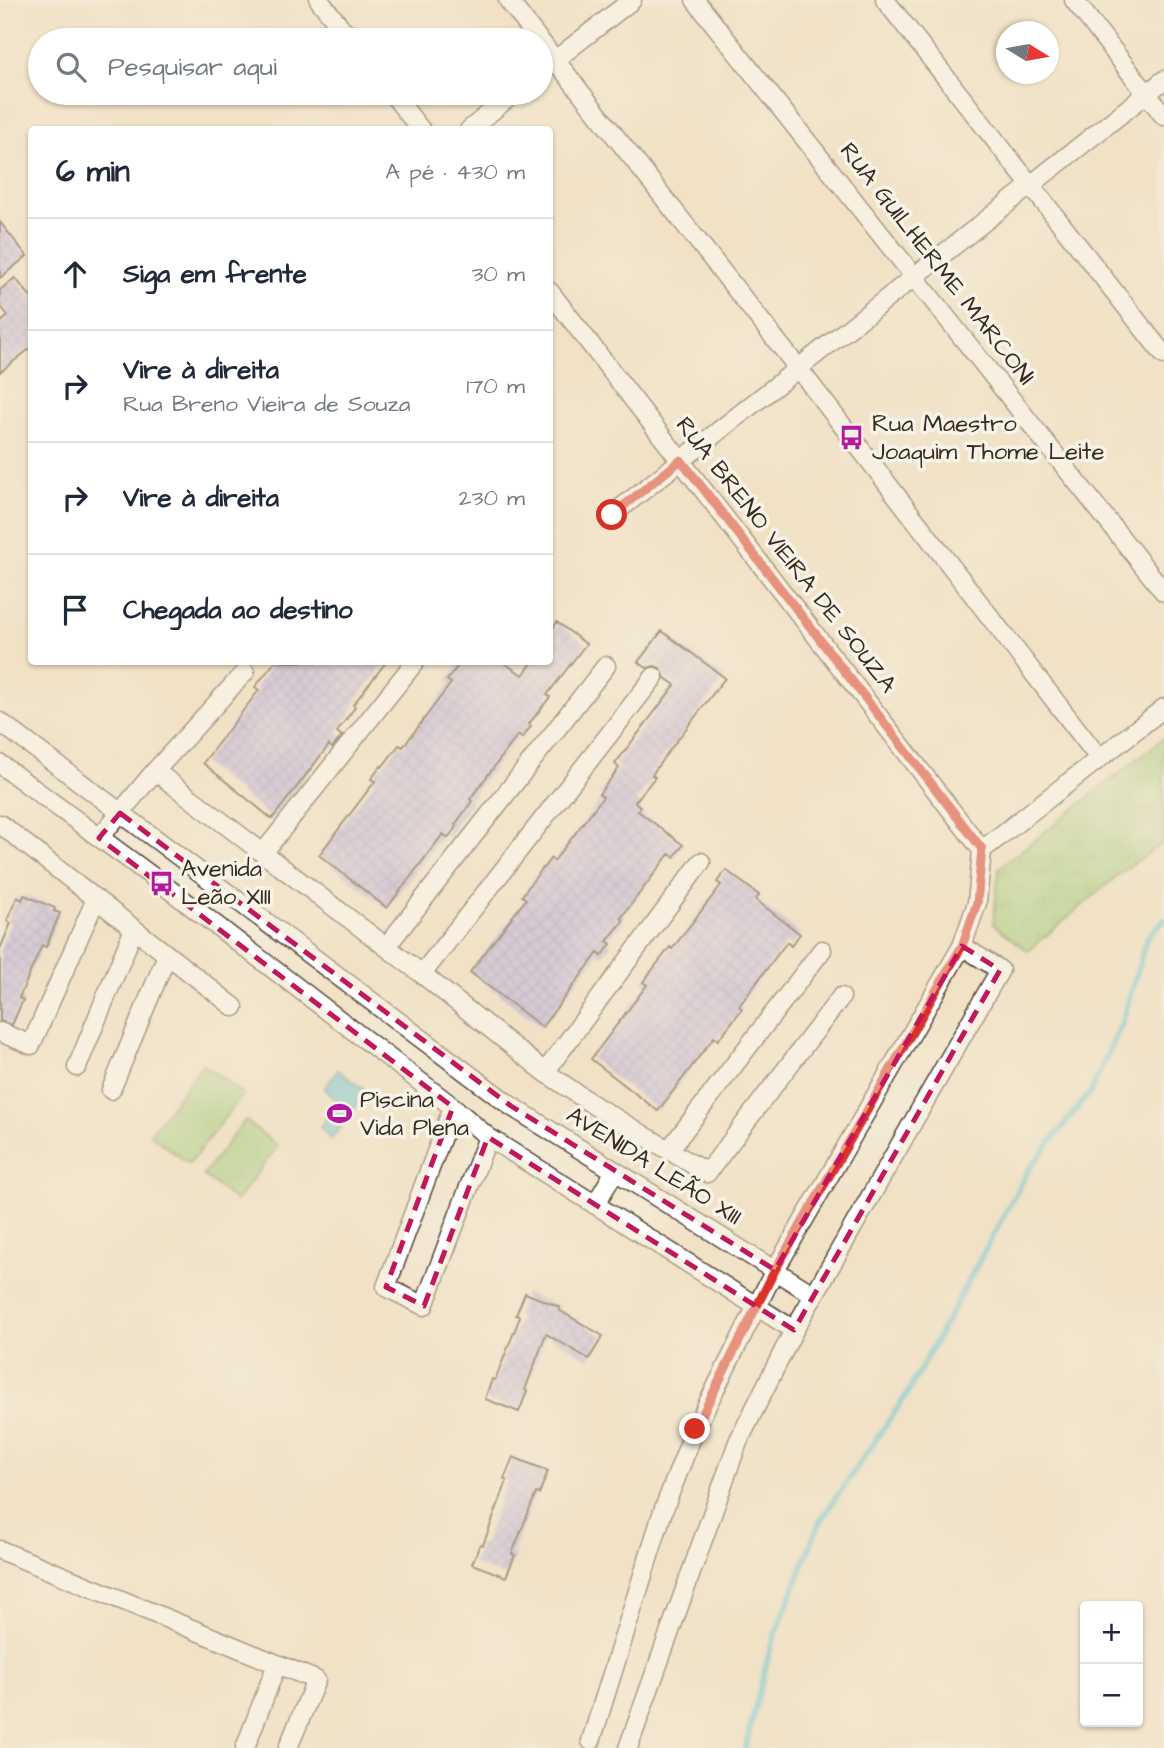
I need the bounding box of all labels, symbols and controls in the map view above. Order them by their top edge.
north arrow [996,21,1059,84]
search box [28,28,553,105]
icon: search [52,48,90,86]
text: Pesquisar aqui [108,49,277,85]
street label: RUA GUILHERME MARCONI [831,136,1043,392]
text: 6 min [56,151,130,193]
text: A pé · 430 m [385,156,525,188]
icon: ahead [56,255,94,293]
text: Siga em frente [123,256,307,292]
text: 30 m [472,258,525,290]
text: Vire à direita [123,352,279,388]
icon: right [56,367,94,405]
text: 170 m [466,370,525,402]
text: Rua Breno Vieira de Souza [123,388,410,420]
place label: Rua Maestro Joaquim Thome Leite [872,407,1104,469]
street label: RUA BRENO VIEIRA DE SOUZA [667,410,905,700]
bus stop icon: Rua Maestro Joaquim Thome Leite [838,424,866,452]
icon: right [56,479,94,517]
text: Vire à direita [123,480,279,516]
text: 230 m [459,482,525,514]
route start [596,499,627,530]
icon: arrive [56,591,94,629]
text: Chegada ao destino [123,592,353,628]
place label: Avenida Leão XIII [181,852,271,914]
bus stop icon: Avenida Leão XIII [147,869,175,897]
place label: Piscina Vida Plena [360,1083,469,1145]
street label: AVENIDA LEÃO XIII [560,1098,748,1234]
sports icon: Piscina Vida Plena [326,1100,354,1128]
route end [679,1413,710,1444]
map controls [1080,1601,1143,1727]
button: + [1080,1601,1143,1664]
button: − [1080,1664,1143,1727]

